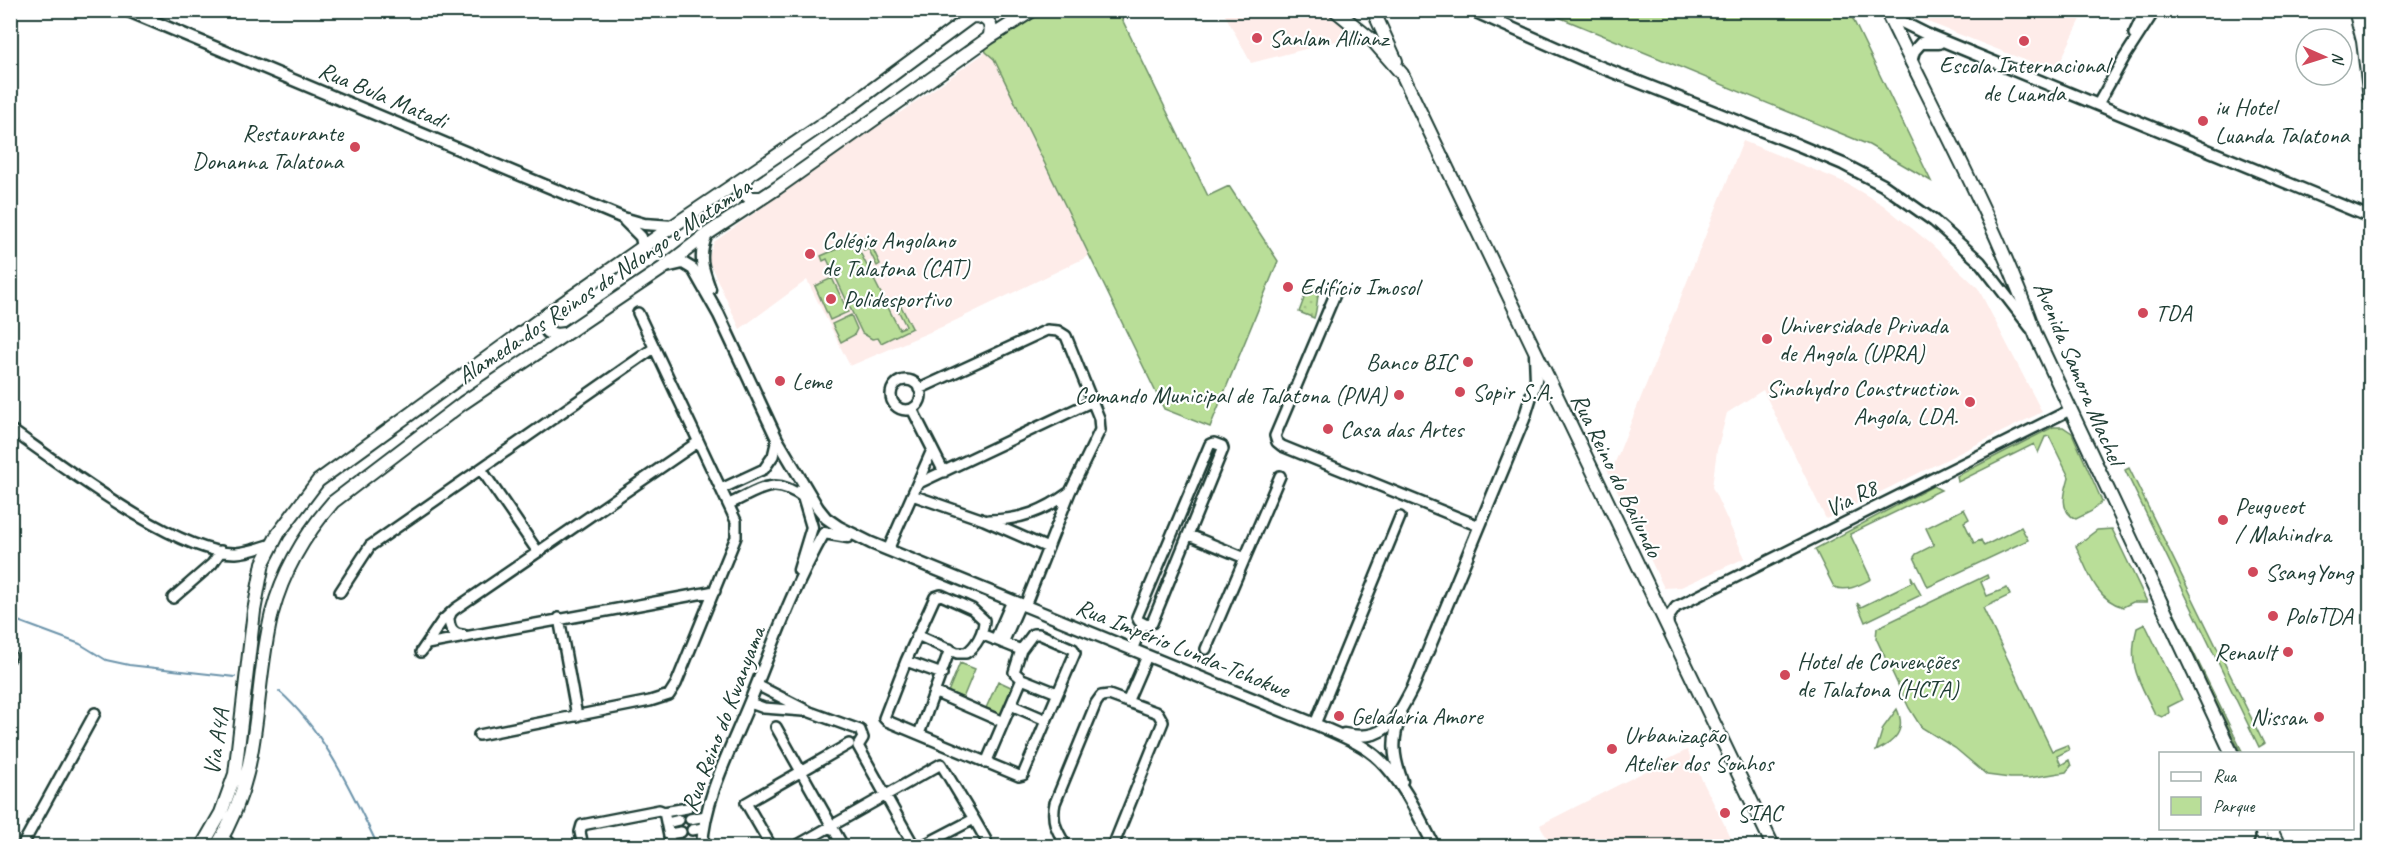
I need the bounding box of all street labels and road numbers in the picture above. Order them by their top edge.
street label: Rua Bula Matadi [314,55,454,136]
street label: Alameda dos Reinos do Ndongo e Matamba [451,171,758,391]
street label: Avenida Samora Machel [2027,277,2133,473]
street label: Rua Reino do Bailundo [1564,388,1670,563]
street label: Via R8 [1820,471,1884,524]
street label: Rua Império Lunda-Tchokwe [1072,591,1296,705]
street label: Rua Reino do Kwanyama [674,620,773,816]
street label: Via A4A [196,706,236,777]

